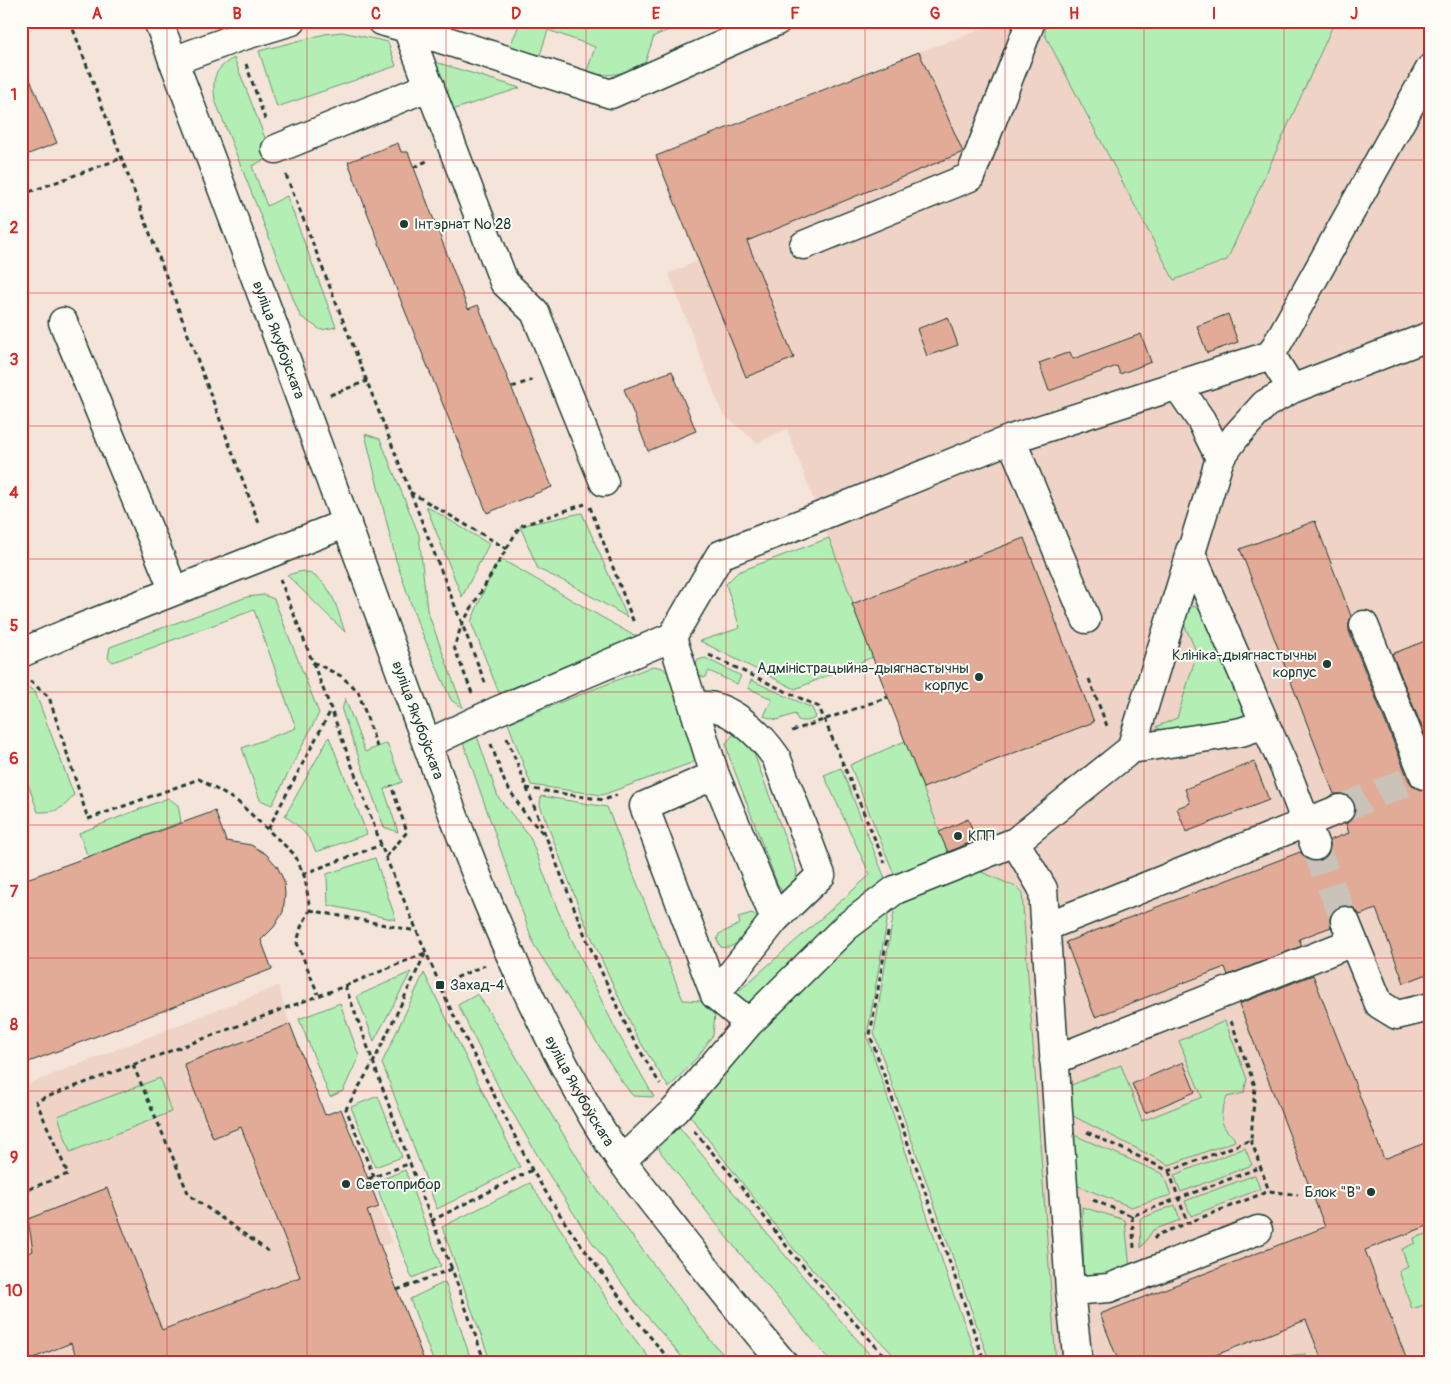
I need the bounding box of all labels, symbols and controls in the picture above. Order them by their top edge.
text: A [92,4,103,24]
text: B [232,4,242,24]
text: C [371,4,381,24]
text: D [511,4,521,24]
text: E [652,4,661,24]
text: F [790,4,800,24]
text: G [930,4,941,24]
text: H [1069,4,1079,24]
text: I [1212,4,1216,24]
text: J [1350,4,1358,24]
text: 1 [11,85,17,105]
place label: Інтэрнат № 28 [414,215,511,234]
text: 2 [10,218,19,238]
marker: Інтэрнат № 28 [398,218,410,230]
street label: вуліца Якубоўскага [248,278,309,402]
text: 3 [10,350,19,370]
text: 4 [9,483,19,503]
text: 5 [10,616,19,636]
place label: Клініка-дыягнастычны корпус [1172,646,1317,682]
street label: вуліца Якубоўскага [387,658,448,782]
marker: Клініка-дыягнастычны корпус [1321,658,1333,670]
place label: Адміністрацыйна-дыягнастычны корпус [757,659,969,695]
marker: Адміністрацыйна-дыягнастычны корпус [973,671,985,683]
text: 6 [9,749,19,769]
place label: КПП [968,827,995,846]
marker: КПП [952,830,964,842]
text: 7 [10,882,19,902]
place label: Захад-4 [450,976,505,995]
marker: Захад-4 [434,979,446,991]
text: 8 [10,1015,18,1035]
street label: вуліца Якубоўскага [540,1033,618,1150]
text: 9 [10,1148,18,1168]
place label: Светоприбор [356,1175,441,1194]
marker: Светоприбор [340,1178,352,1190]
place label: Блок "В" [1304,1183,1361,1202]
marker: Блок "В" [1365,1186,1377,1198]
text: 10 [5,1281,23,1301]

